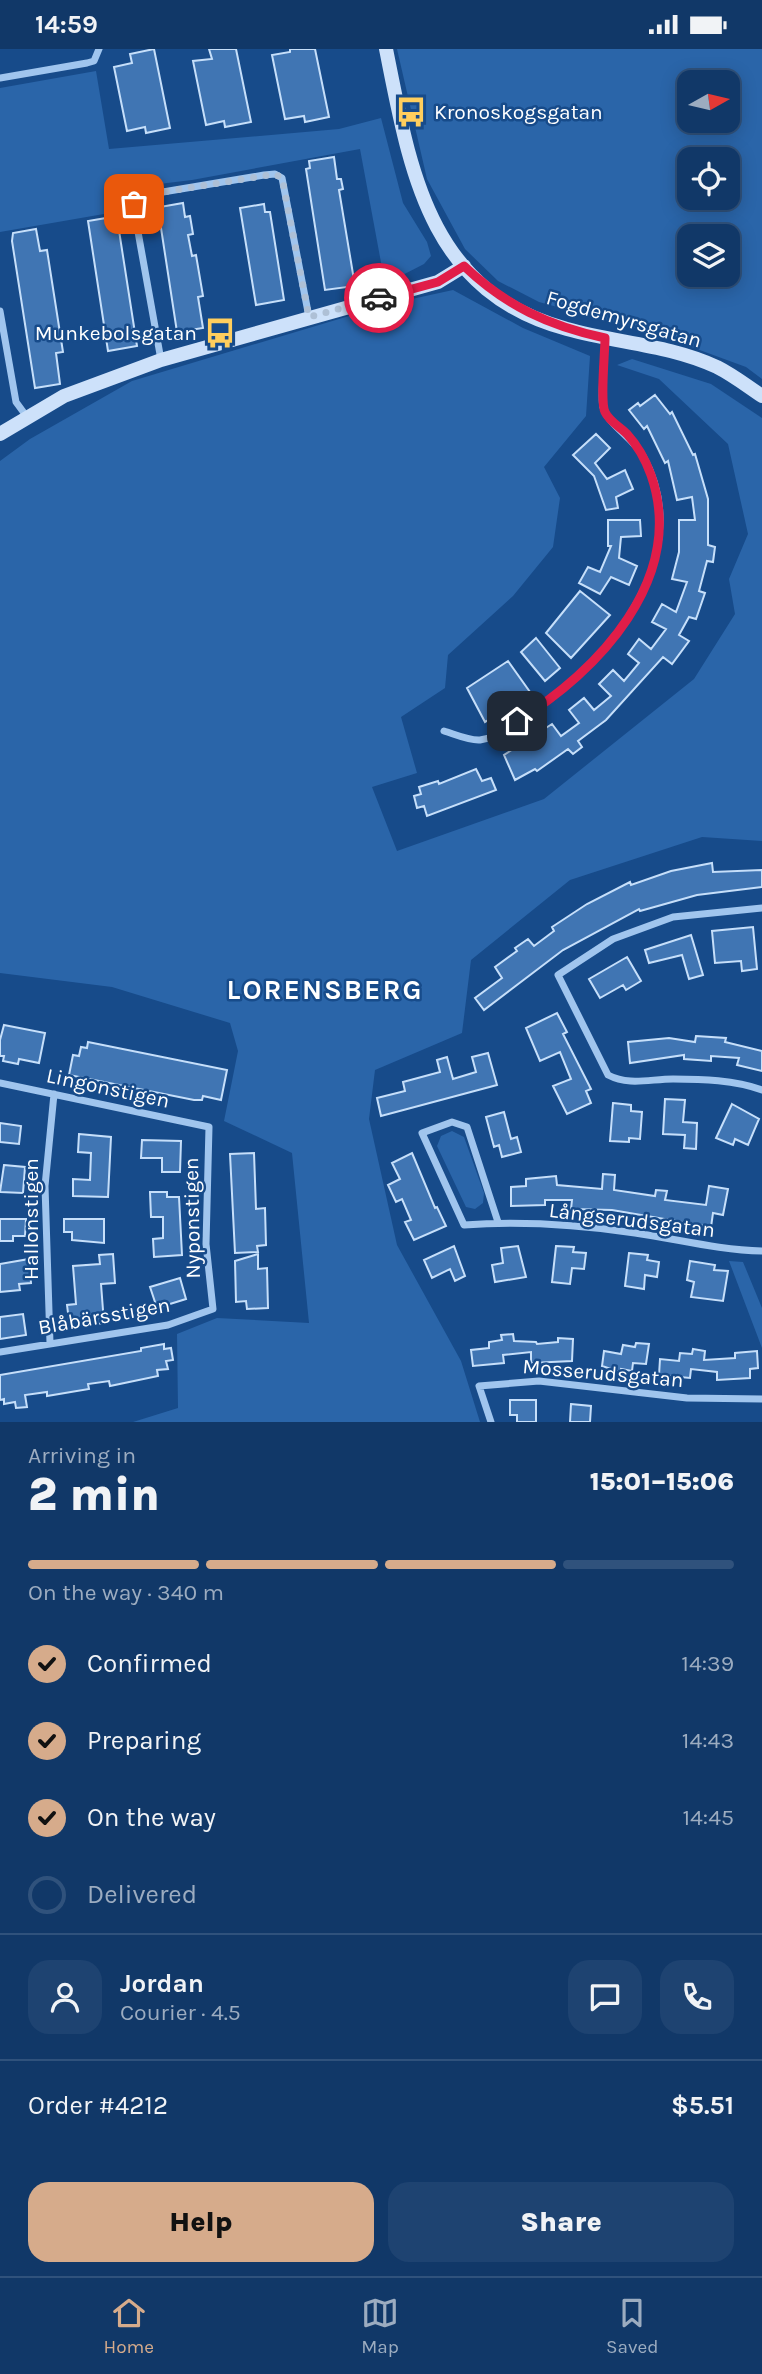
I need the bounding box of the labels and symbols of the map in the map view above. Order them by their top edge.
north arrow [677,70,740,133]
bus stop icon: Kronoskogsgatan [394,95,428,129]
place label: Kronoskogsgatan [434,100,603,124]
pin [104,174,164,234]
courier [344,263,414,333]
street label: Fogdemyrsgatan [544,285,704,353]
bus stop icon: Munkebolsgatan [203,316,237,350]
place label: Munkebolsgatan [35,321,197,345]
pin [487,691,547,751]
district label: LORENSBERG [227,973,423,1006]
street label: Lingonstigen [44,1063,172,1113]
street label: Nyponstigen [179,1157,205,1279]
street label: Hallonstigen [19,1158,43,1280]
street label: Långserudsgatan [548,1198,716,1242]
street label: Blåbärsstigen [36,1293,172,1339]
street label: Mosserudsgatan [522,1354,684,1392]

